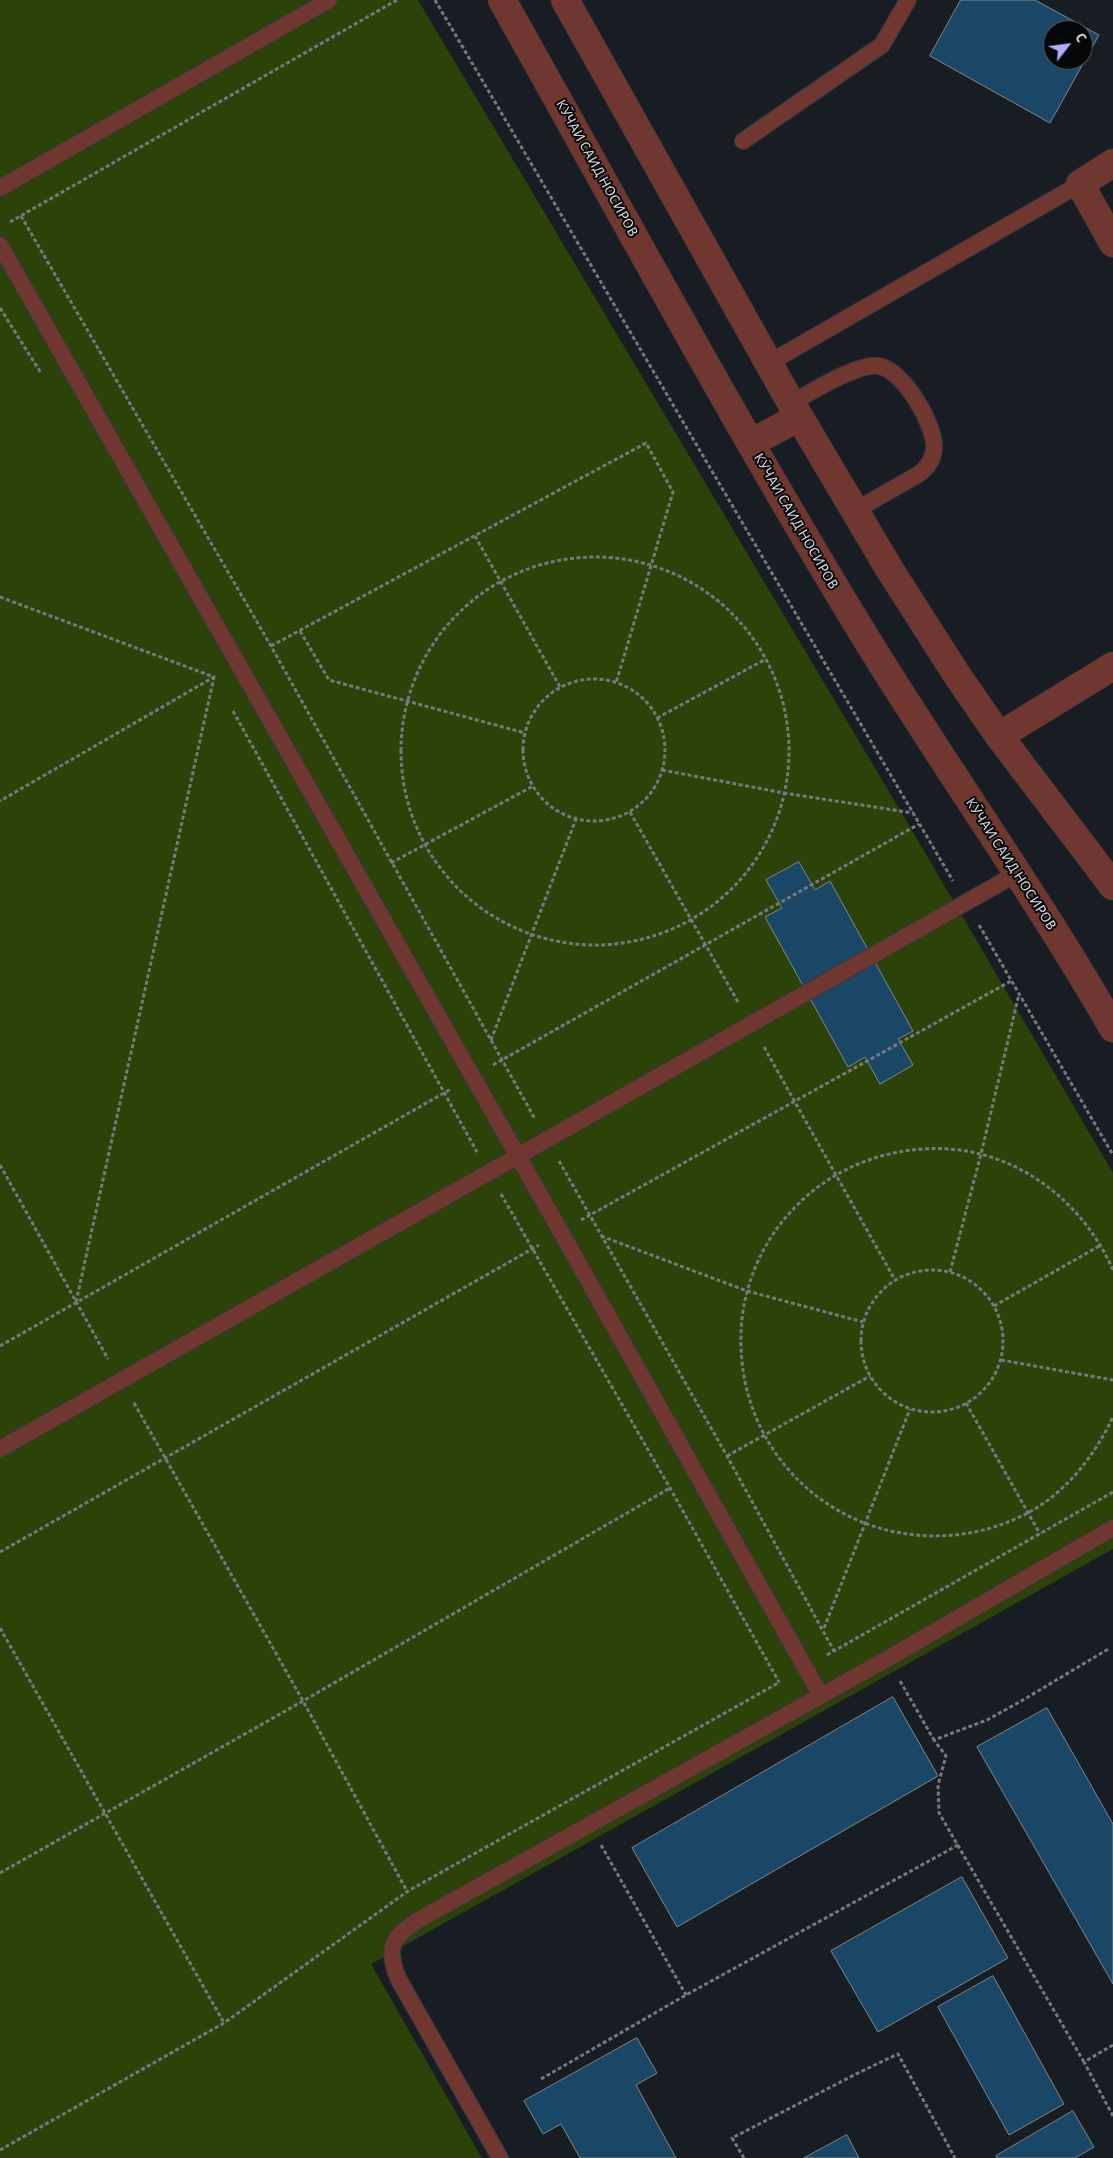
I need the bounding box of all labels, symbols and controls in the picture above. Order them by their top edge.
north arrow [1043,20,1093,70]
text: С [1072,31,1088,45]
street label: КӮЧАИ САИД НОСИРОВ [552,96,642,240]
street label: КӮЧАИ САИД НОСИРОВ [750,450,842,592]
street label: КӮЧАИ САИД НОСИРОВ [961,794,1061,934]

